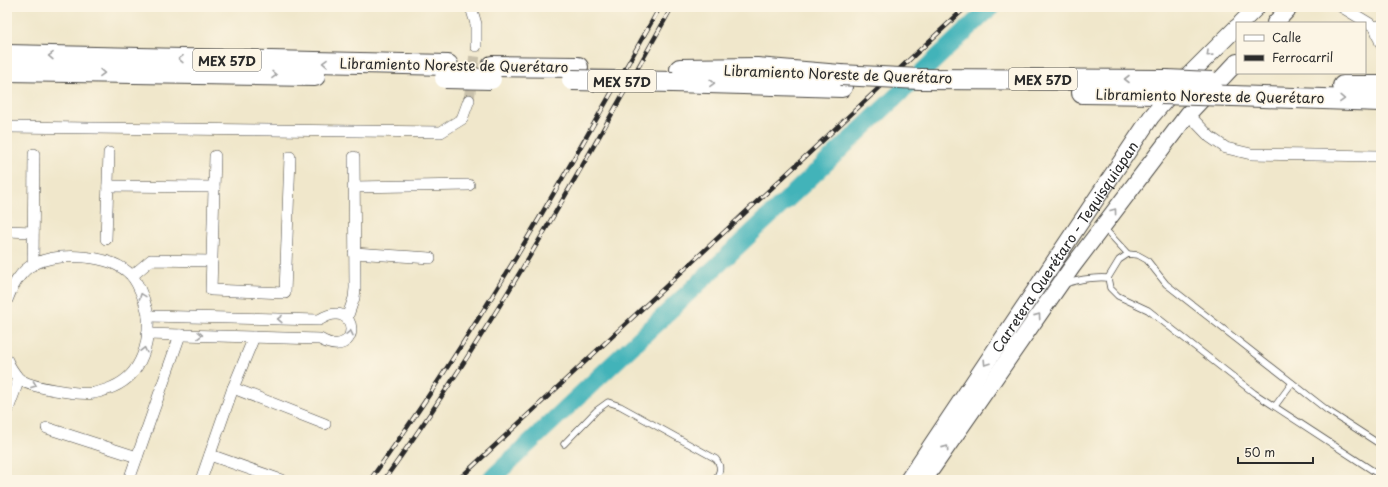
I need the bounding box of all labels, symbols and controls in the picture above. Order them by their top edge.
legend [1236,22,1366,74]
text: Calle [1272,28,1302,46]
text: Ferrocarril [1272,48,1333,66]
road number: MEX 57D [193,49,261,71]
one-way arrow [1206,49,1214,57]
one-way arrow [48,52,54,60]
street label: Libramiento Noreste de Querétaro [339,53,569,77]
one-way arrow [178,55,184,63]
one-way arrow [322,58,328,67]
street label: Libramiento Noreste de Querétaro [723,60,953,88]
road number: MEX 57D [1009,68,1077,90]
one-way arrow [99,69,105,77]
road number: MEX 57D [588,70,656,92]
one-way arrow [271,71,277,80]
one-way arrow [1124,75,1130,83]
one-way arrow [709,79,715,87]
street label: Libramiento Noreste de Querétaro [1095,84,1325,108]
one-way arrow [1339,95,1345,104]
street label: Carretera Querétaro - Tequisquiapan [986,137,1143,356]
one-way arrow [1109,208,1116,215]
one-way arrow [139,293,147,300]
one-way arrow [1033,313,1041,320]
one-way arrow [277,315,283,323]
one-way arrow [345,329,353,336]
one-way arrow [197,331,203,340]
one-way arrow [139,347,147,353]
one-way arrow [983,359,991,366]
one-way arrow [31,380,38,388]
scale bar [1238,439,1313,465]
text: 50 m [1244,443,1275,461]
one-way arrow [941,445,949,452]

